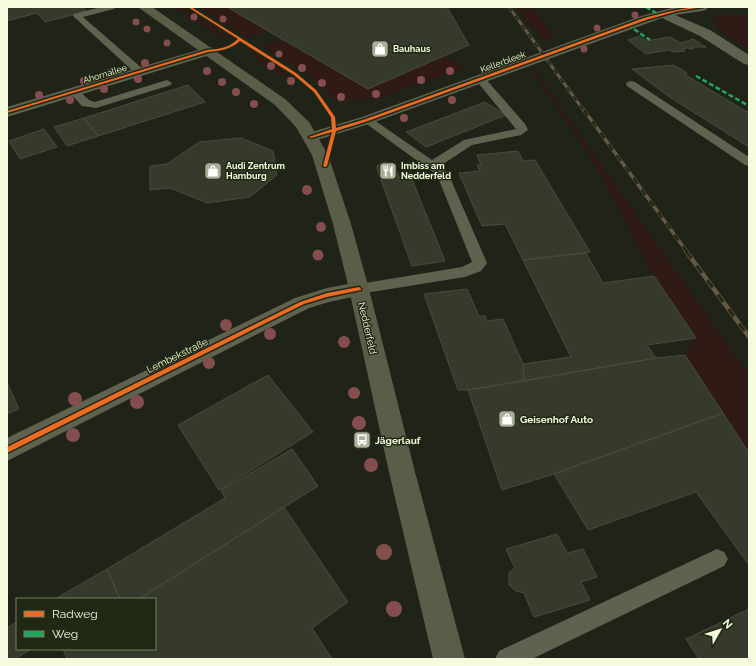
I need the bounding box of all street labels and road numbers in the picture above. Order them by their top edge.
street label: Kellerbleek [479,49,527,75]
street label: Ahornallee [82,62,129,85]
street label: Nedderfeld [356,301,379,355]
street label: Lembekstraße [145,336,210,375]

